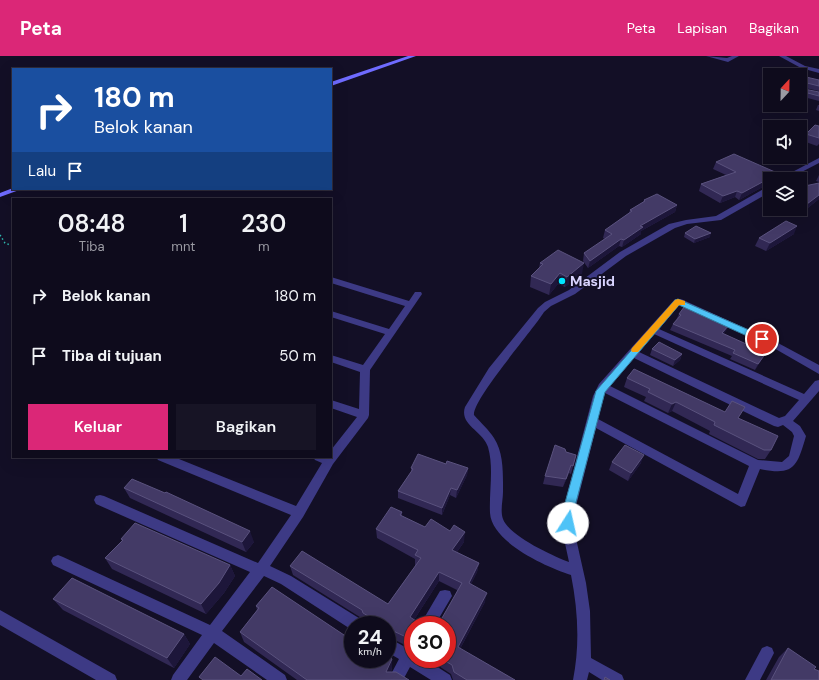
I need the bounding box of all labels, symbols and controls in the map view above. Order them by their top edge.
text: Peta [20,16,62,41]
text: Peta [627,19,655,37]
text: Lapisan [677,19,727,37]
text: Bagikan [749,19,799,37]
north arrow [763,68,807,112]
map controls [763,68,807,216]
text: 180 m [94,79,175,116]
icon: right [28,84,80,136]
text: Belok kanan [94,115,193,139]
button: sound [763,120,807,164]
icon: arrive [64,160,86,182]
text: Lalu [28,161,56,181]
button: layers [763,172,807,216]
text: 08:48 [58,208,126,239]
text: 1 [179,208,188,239]
text: 230 [241,208,286,239]
text: Tiba [79,238,104,255]
text: mnt [171,238,195,255]
text: m [258,238,270,255]
place label: Masjid [570,272,615,290]
marker: Masjid [557,276,567,286]
icon: right [28,285,50,307]
text: Belok kanan [62,286,150,306]
text: 180 m [275,286,316,306]
pin [745,322,779,356]
icon: arrive [751,328,773,350]
icon: arrive [28,345,50,367]
text: Tiba di tujuan [62,346,162,366]
text: 50 m [279,346,316,366]
button: Keluar [28,404,168,450]
button: Bagikan [176,404,316,450]
position arrow [547,502,589,544]
speed limit sign: 30 [404,616,456,668]
text: 24 [358,624,382,650]
text: km/h [358,645,382,658]

